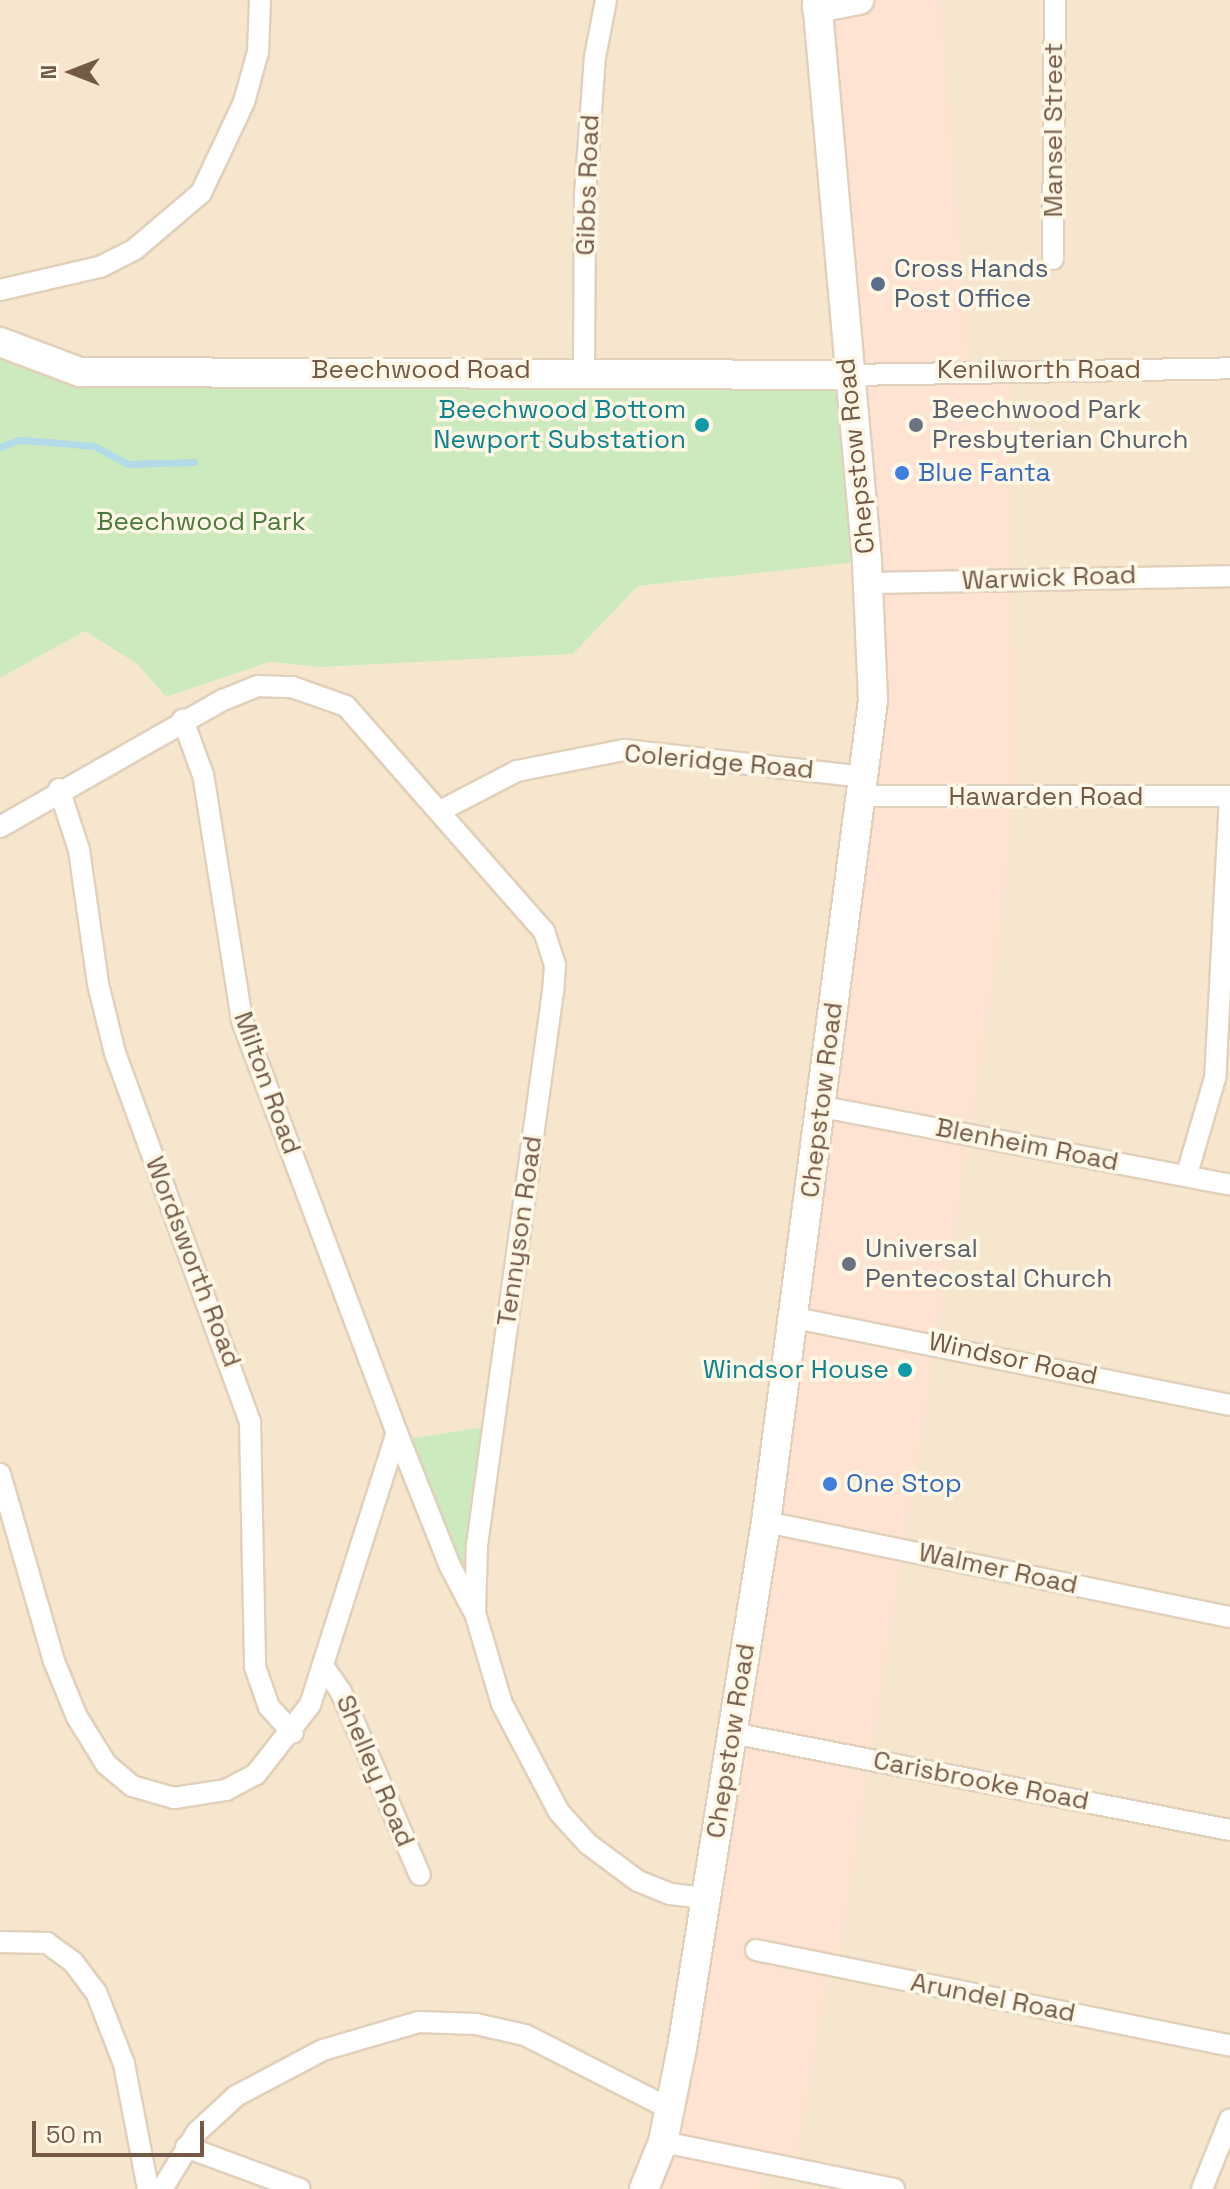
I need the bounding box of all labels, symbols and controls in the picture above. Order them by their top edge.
north arrow [32,32,112,112]
street label: Mansel Street [1038,43,1070,217]
text: N [34,65,62,79]
street label: Gibbs Road [570,114,606,256]
place label: Cross Hands Post Office [894,253,1049,314]
marker: Cross Hands Post Office [869,275,887,293]
street label: Beechwood Road [311,354,531,386]
street label: Kenilworth Road [937,354,1141,386]
street label: Chepstow Road [830,357,882,555]
place label: Beechwood Bottom Newport Substation [433,394,686,456]
place label: Beechwood Park Presbyterian Church [932,394,1188,456]
marker: Beechwood Bottom Newport Substation [693,416,711,434]
marker: Beechwood Park Presbyterian Church [907,416,925,434]
place label: Blue Fanta [918,457,1051,489]
marker: Blue Fanta [893,464,911,482]
park label: Beechwood Park [96,506,306,538]
street label: Warwick Road [961,559,1137,597]
street label: Coleridge Road [623,738,815,786]
street label: Hawarden Road [948,781,1144,813]
street label: Chepstow Road [795,1000,849,1200]
street label: Milton Road [227,1008,307,1158]
street label: Blenheim Road [933,1112,1121,1178]
street label: Tennyson Road [491,1134,549,1328]
street label: Wordsworth Road [139,1152,247,1372]
place label: Universal Pentecostal Church [865,1233,1112,1294]
marker: Universal Pentecostal Church [840,1255,858,1273]
street label: Windsor Road [926,1326,1100,1392]
place label: Windsor House [703,1354,889,1386]
marker: Windsor House [896,1361,914,1379]
place label: One Stop [846,1468,962,1500]
marker: One Stop [821,1475,839,1493]
street label: Walmer Road [916,1537,1080,1601]
street label: Chepstow Road [700,1641,762,1841]
street label: Shelley Road [329,1690,421,1852]
street label: Carisbrooke Road [871,1745,1091,1817]
street label: Arundel Road [908,1967,1078,2029]
scale bar [36,2105,208,2155]
text: 50 m [46,2119,103,2150]

